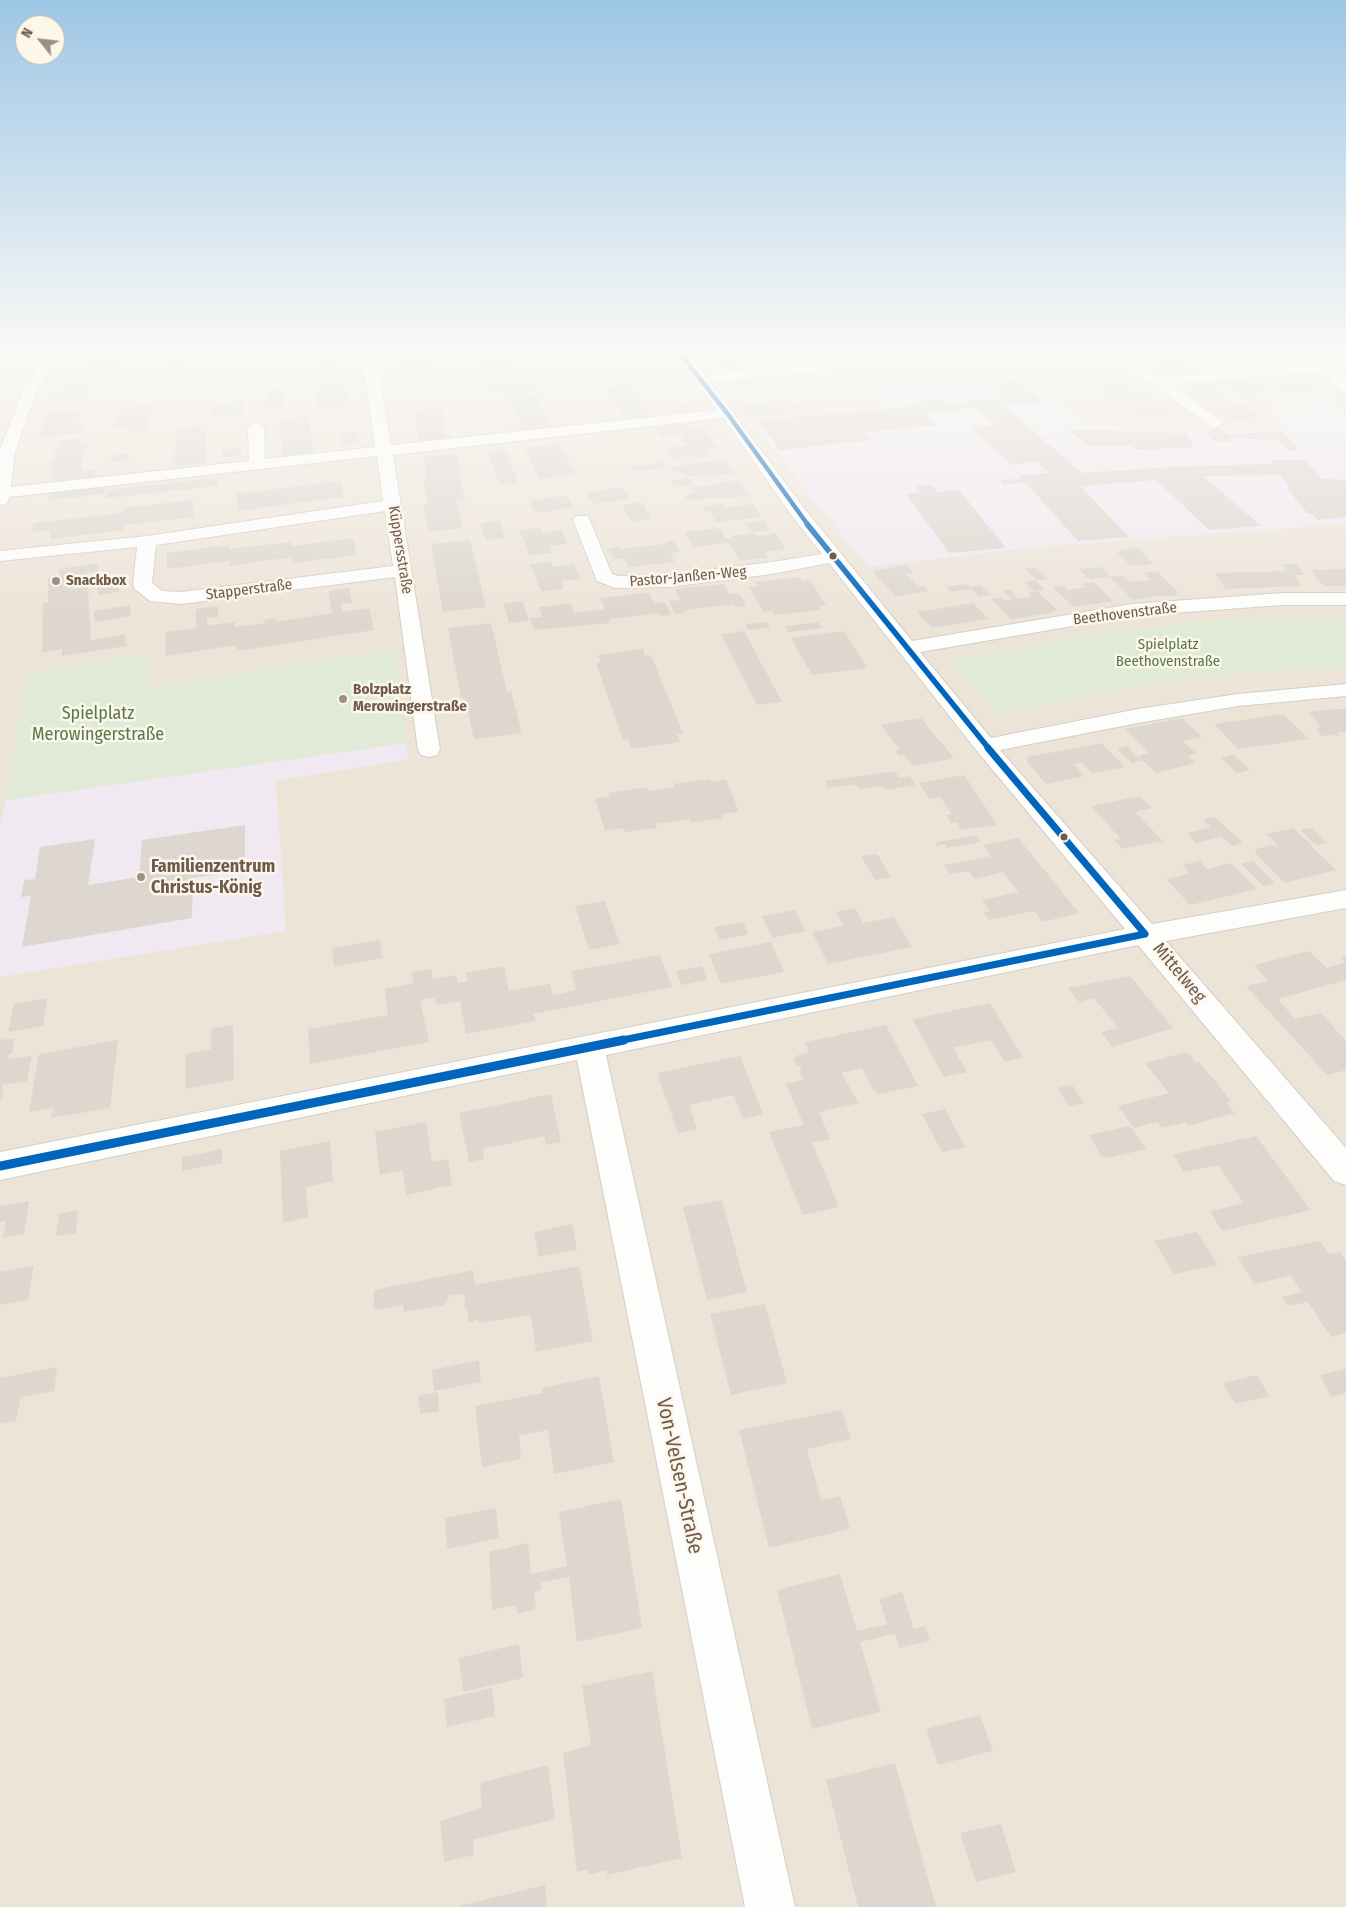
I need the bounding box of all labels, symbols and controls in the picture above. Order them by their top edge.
north arrow [15,15,65,65]
text: N [18,25,37,41]
street label: Küppersstraße [384,505,416,595]
unlabelled marker [828,551,838,561]
street label: Pastor-Janßen-Weg [629,563,747,591]
place label: Snackbox [66,572,126,590]
marker: Snackbox [50,575,62,587]
street label: Stapperstraße [205,576,293,604]
street label: Beethovenstraße [1072,599,1178,629]
park label: Spielplatz Beethovenstraße [1116,636,1220,671]
place label: Bolzplatz Merowingerstraße [353,681,467,716]
marker: Bolzplatz Merowingerstraße [337,693,349,705]
park label: Spielplatz Merowingerstraße [32,703,164,746]
unlabelled marker [1059,832,1069,842]
place label: Familienzentrum Christus-König [151,856,275,899]
marker: Familienzentrum Christus-König [135,871,147,883]
street label: Mittelweg [1148,939,1210,1007]
street label: Von-Velsen-Straße [650,1396,708,1556]

